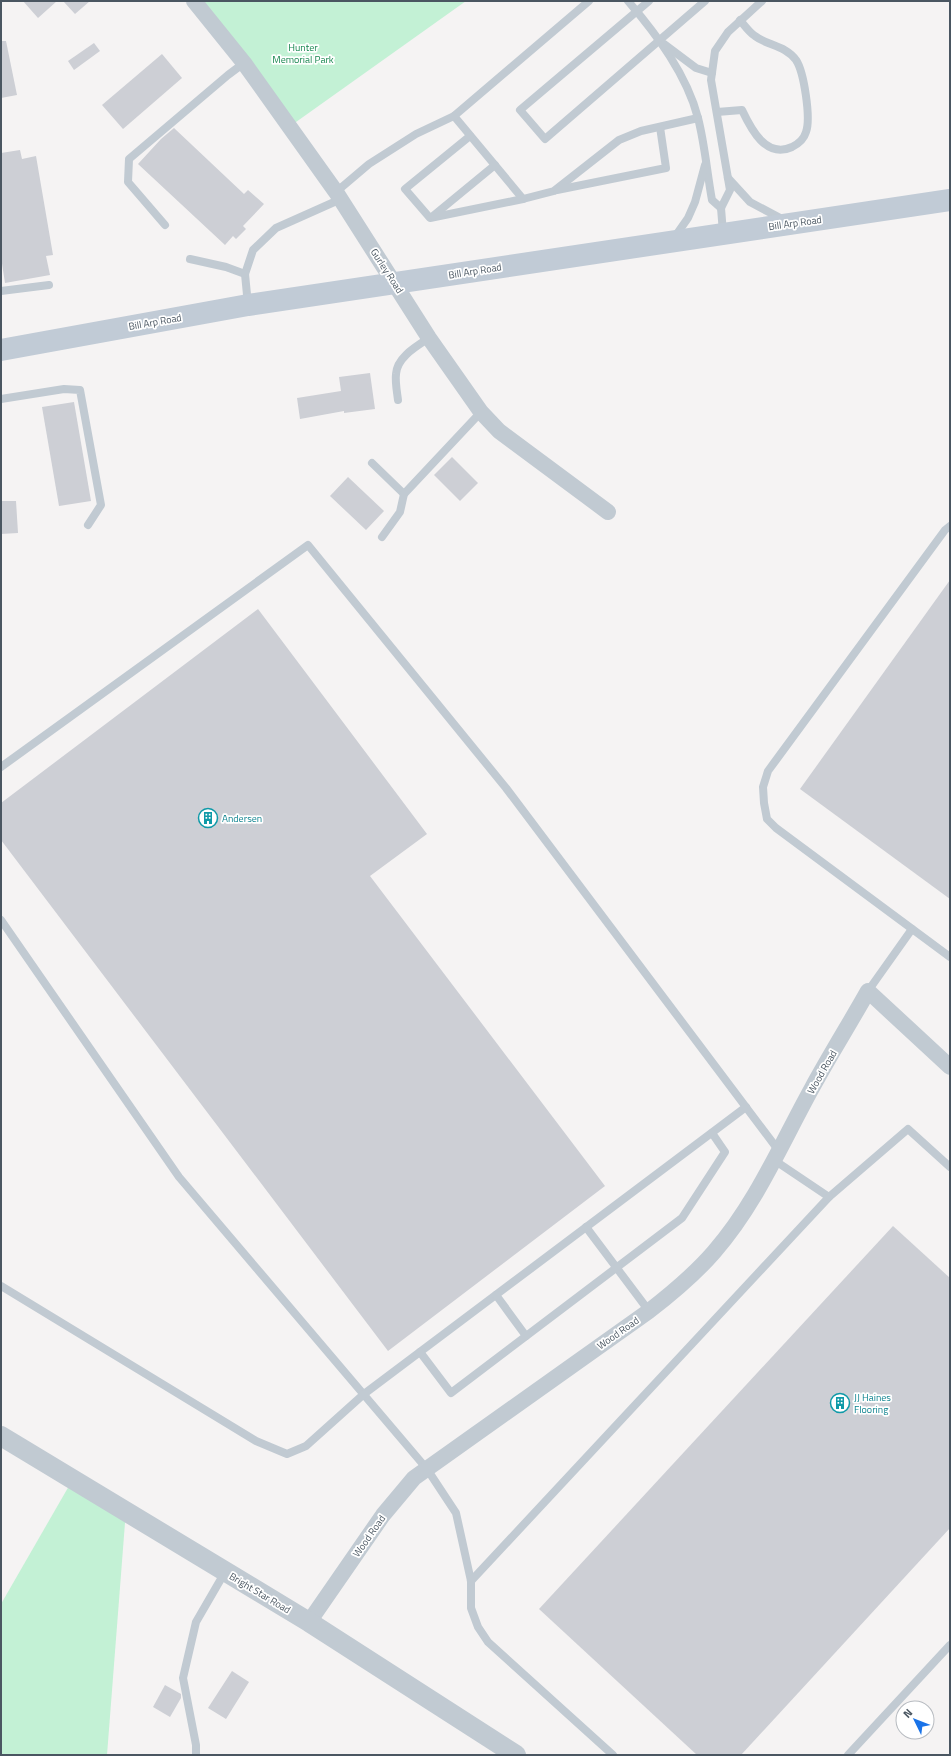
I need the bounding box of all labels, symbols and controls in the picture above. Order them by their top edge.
park label: Hunter Memorial Park [272,40,334,67]
street label: Bill Arp Road [767,212,823,234]
street label: Gurley Road [367,246,407,296]
street label: Bill Arp Road [447,259,503,283]
street label: Bill Arp Road [127,310,183,334]
building icon: Andersen [197,807,219,829]
place label: Andersen [222,811,262,826]
street label: Wood Road [803,1047,841,1097]
street label: Wood Road [594,1313,642,1353]
place label: JJ Haines Flooring [854,1390,891,1417]
building icon: JJ Haines Flooring [829,1392,851,1414]
street label: Wood Road [349,1512,389,1560]
street label: Bright Star Road [226,1569,294,1617]
north arrow [895,1700,935,1740]
text: N [899,1705,916,1721]

